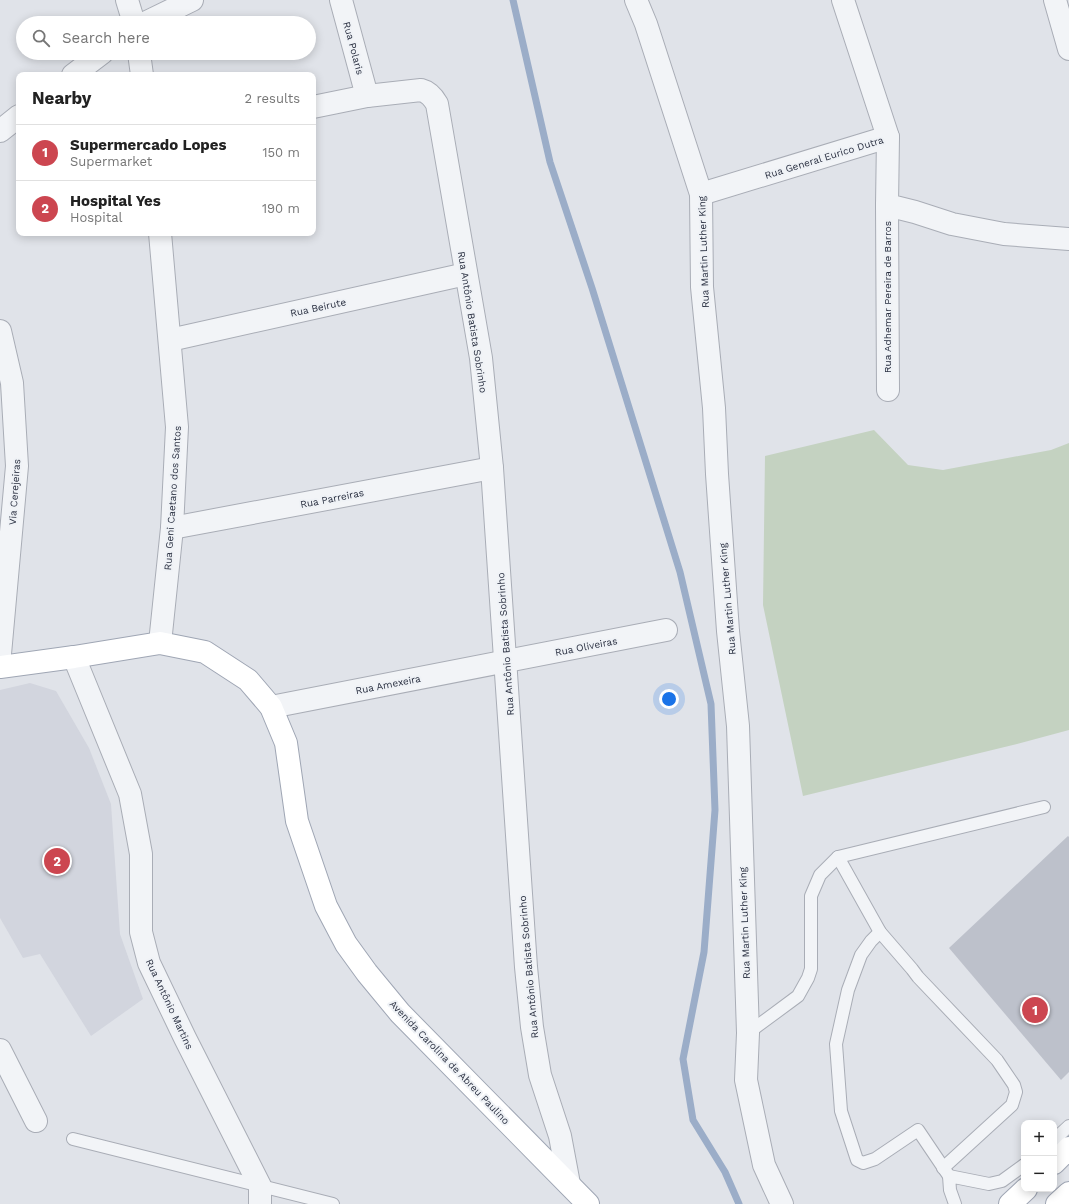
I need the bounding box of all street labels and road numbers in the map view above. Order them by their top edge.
street label: Rua Polaris [341,20,366,76]
street label: Rua General Eurico Dutra [763,134,885,181]
street label: Rua Martin Luther King [696,195,711,308]
street label: Rua Adhemar Pereira de Barros [882,221,893,373]
street label: Rua Antônio Batista Sobrinho [456,250,489,394]
street label: Rua Beirute [289,296,347,319]
street label: Rua Geni Caetano dos Santos [162,425,183,571]
street label: Via Cerejeiras [7,459,22,525]
street label: Rua Parreiras [299,487,365,510]
street label: Rua Martin Luther King [717,542,738,655]
street label: Rua Antônio Batista Sobrinho [495,572,516,716]
street label: Rua Oliveiras [554,635,618,658]
street label: Rua Amexeira [355,673,422,696]
street label: Rua Martin Luther King [737,866,752,979]
street label: Rua Antônio Batista Sobrinho [517,895,540,1039]
street label: Rua Antônio Martins [144,957,195,1051]
street label: Avenida Carolina de Abreu Paulino [388,998,512,1126]

